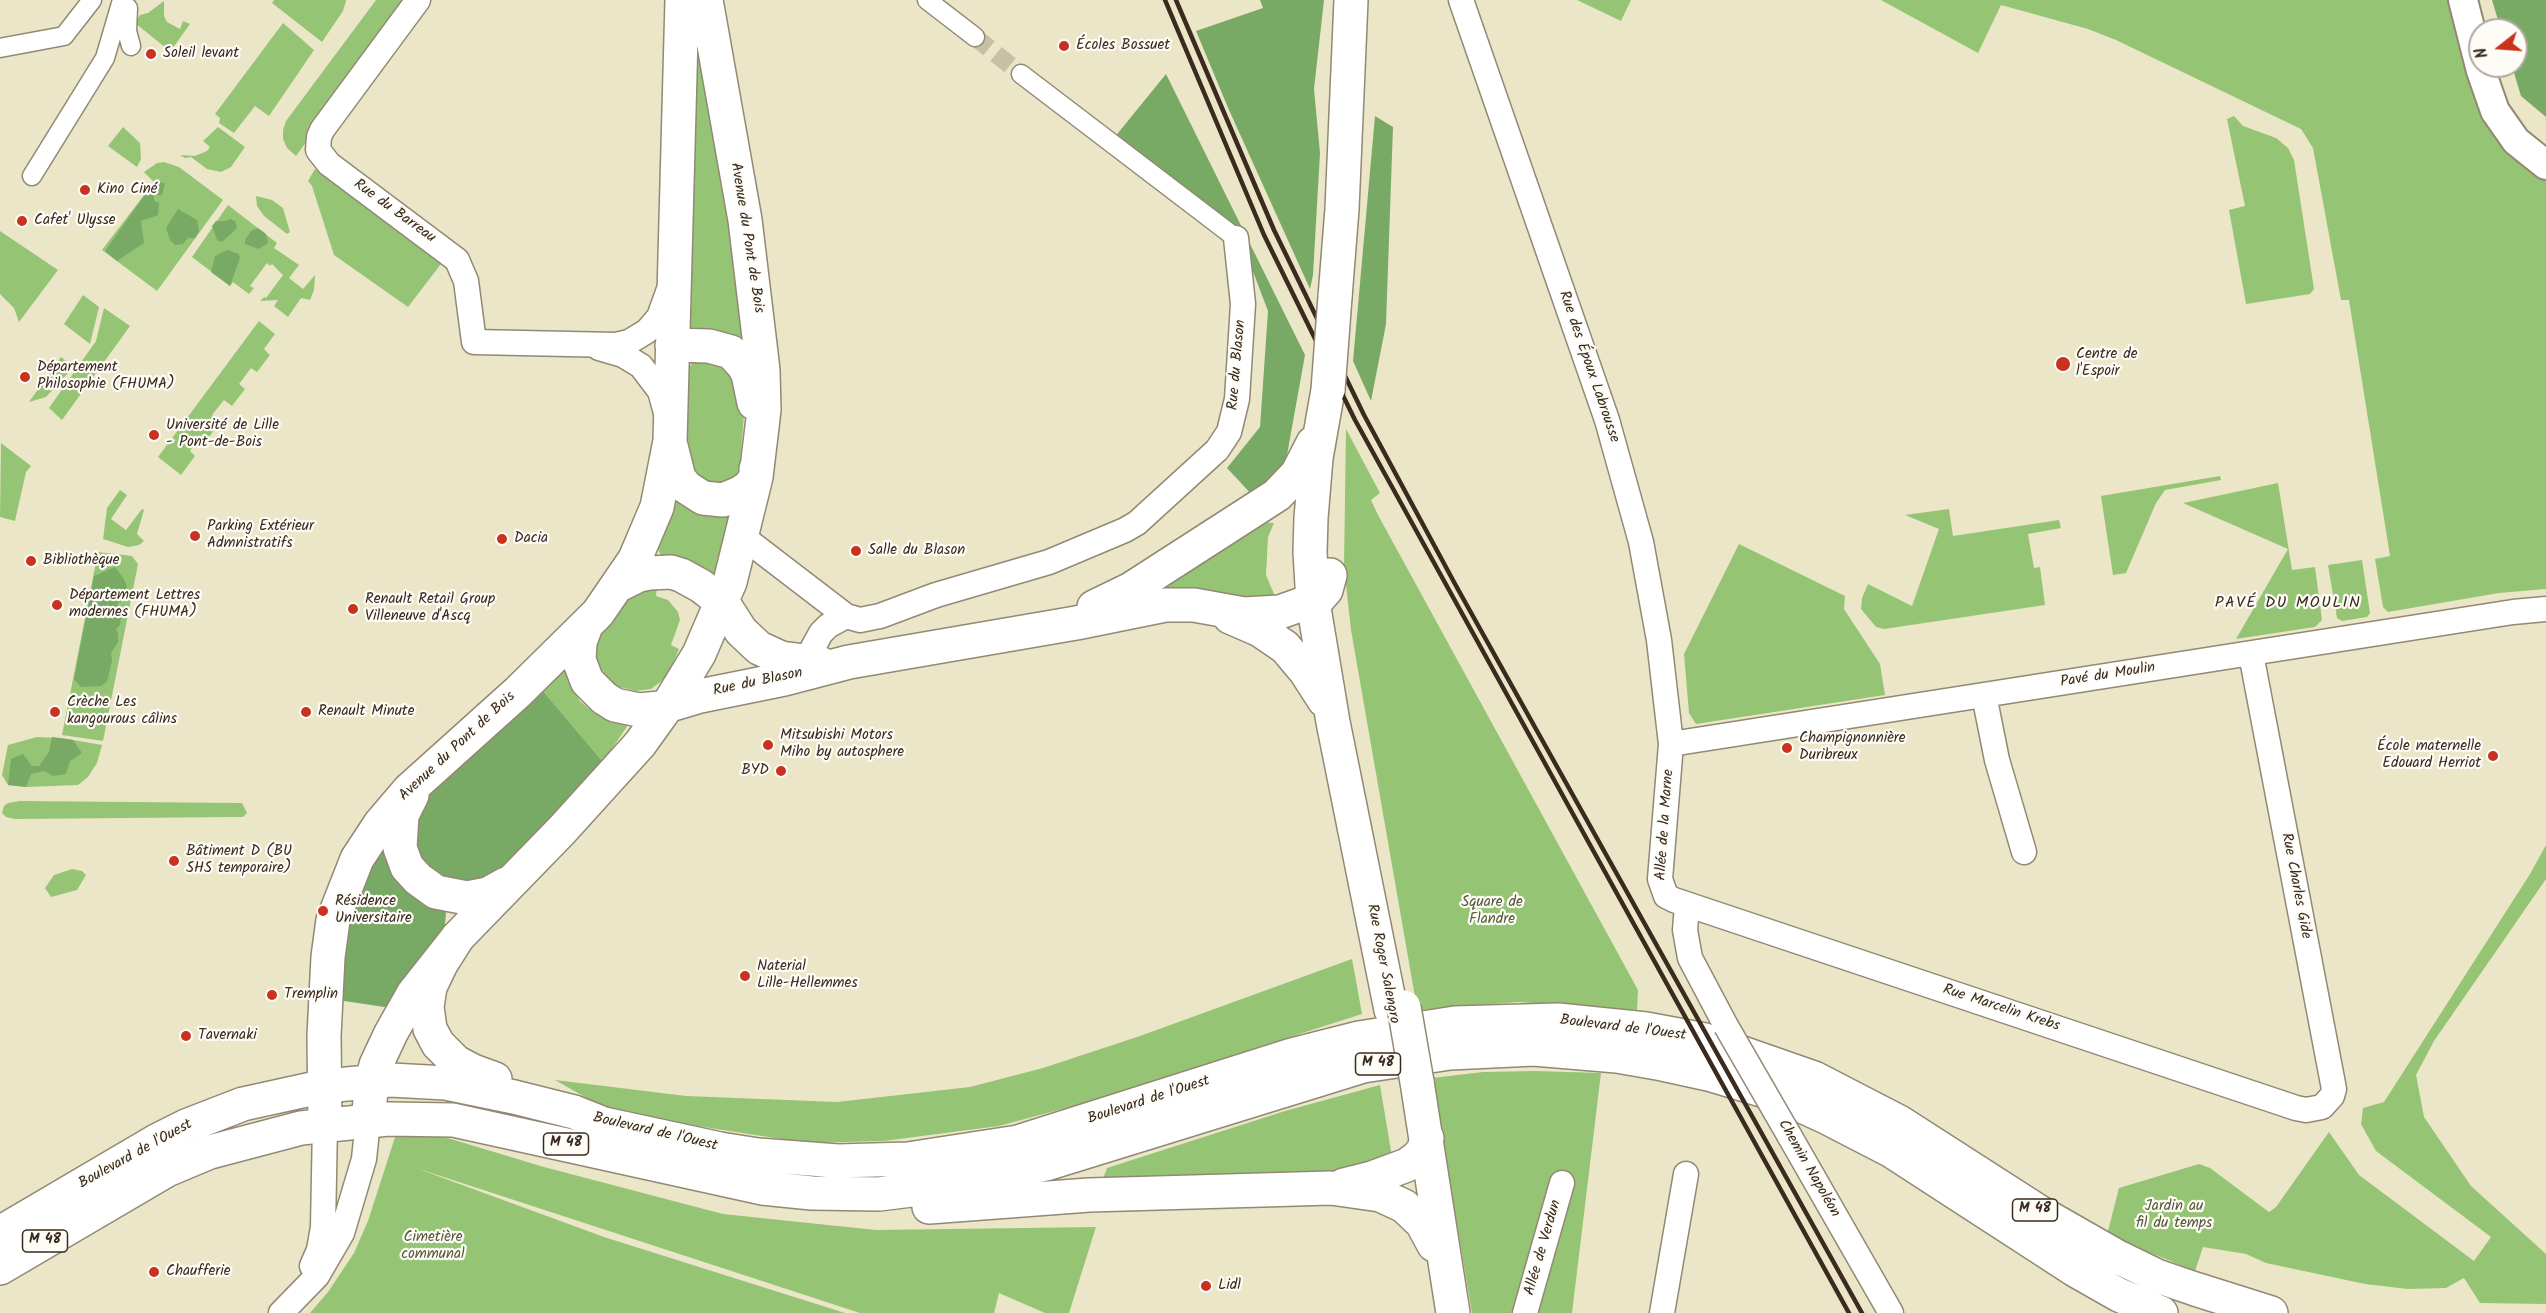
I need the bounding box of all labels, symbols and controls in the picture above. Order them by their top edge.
north arrow [2468,18,2528,78]
place label: Écoles Bossuet [1076,37,1170,55]
marker: Écoles Bossuet [1057,39,1071,53]
text: N [2469,44,2496,61]
place label: Soleil levant [163,45,239,63]
marker: Soleil levant [144,47,158,61]
street label: Avenue du Pont de Bois [725,161,767,315]
street label: Rue du Barreau [349,176,439,248]
place label: Kino Ciné [97,181,157,199]
marker: Kino Ciné [78,183,92,197]
place label: Cafet' Ulysse [34,212,116,230]
marker: Cafet' Ulysse [15,214,29,228]
street label: Rue des Époux Labrousse [1554,289,1622,445]
street label: Rue du Blason [1225,319,1251,411]
place label: Centre de l'Espoir [2076,346,2137,381]
marker: Centre de l'Espoir [2054,355,2072,373]
place label: Département Philosophie (FHUMA) [37,359,175,394]
marker: Département Philosophie (FHUMA) [18,370,32,384]
place label: Université de Lille - Pont-de-Bois [166,417,279,452]
marker: Université de Lille - Pont-de-Bois [147,428,161,442]
place label: Parking Extérieur Admnistratifs [207,518,314,553]
marker: Parking Extérieur Admnistratifs [188,529,202,543]
place label: Dacia [514,530,548,548]
marker: Dacia [495,532,509,546]
place label: Salle du Blason [868,542,965,560]
marker: Salle du Blason [849,544,863,558]
place label: Bibliothèque [43,552,120,570]
marker: Bibliothèque [24,554,38,568]
place label: Département Lettres modernes (FHUMA) [69,587,200,622]
place label: Renault Retail Group Villeneuve d'Ascq [365,591,495,626]
district label: PAVÉ DU MOULIN [2215,594,2361,614]
marker: Département Lettres modernes (FHUMA) [50,598,64,612]
marker: Renault Retail Group Villeneuve d'Ascq [346,602,360,616]
street label: Pavé du Moulin [2059,660,2157,692]
street label: Rue du Blason [712,665,804,701]
street label: Avenue du Pont de Bois [396,689,520,805]
place label: Crèche Les kangourous câlins [67,694,177,729]
place label: Renault Minute [318,703,414,721]
marker: Crèche Les kangourous câlins [48,705,62,719]
marker: Renault Minute [299,705,313,719]
place label: Mitsubishi Motors Miho by autosphere [780,727,904,762]
place label: Champignonnière Duribreux [1799,730,1905,765]
marker: Mitsubishi Motors Miho by autosphere [761,738,775,752]
place label: École maternelle Edouard Herriot [2377,738,2481,773]
marker: Champignonnière Duribreux [1780,741,1794,755]
marker: École maternelle Edouard Herriot [2486,749,2500,763]
place label: BYD [741,762,769,780]
marker: BYD [774,764,788,778]
street label: Allée de la Marne [1653,769,1679,881]
street label: Rue Charles Gide [2276,831,2314,941]
place label: Bâtiment D (BU SHS temporaire) [186,843,292,878]
marker: Bâtiment D (BU SHS temporaire) [167,854,181,868]
place label: Résidence Universitaire [335,893,412,928]
park label: Square de Flandre [1461,894,1523,929]
street label: Rue Roger Salengro [1362,903,1402,1025]
marker: Résidence Universitaire [316,904,330,918]
place label: Naterial Lille-Hellemmes [757,958,858,993]
marker: Naterial Lille-Hellemmes [738,969,752,983]
street label: Rue Marcelin Krebs [1940,982,2062,1036]
place label: Tremplin [284,986,338,1004]
marker: Tremplin [265,988,279,1002]
street label: Boulevard de l'Ouest [1559,1012,1687,1046]
place label: Tavernaki [198,1027,257,1045]
marker: Tavernaki [179,1029,193,1043]
road number: M 48 [1356,1053,1400,1075]
street label: Boulevard de l'Ouest [1086,1073,1212,1129]
street label: Boulevard de l'Ouest [591,1110,719,1156]
street label: Boulevard de l'Ouest [76,1116,196,1194]
street label: Chemin Napoléon [1773,1117,1843,1221]
road number: M 48 [544,1133,588,1155]
street label: Allée de Verdun [1522,1198,1566,1298]
park label: Jardin au fil du temps [2136,1198,2212,1233]
road number: M 48 [2012,1199,2058,1221]
park label: Cimetière communal [401,1229,465,1264]
road number: M 48 [22,1230,68,1252]
place label: Chaufferie [166,1263,231,1281]
marker: Chaufferie [147,1265,161,1279]
place label: Lidl [1218,1277,1241,1295]
marker: Lidl [1199,1279,1213,1293]

